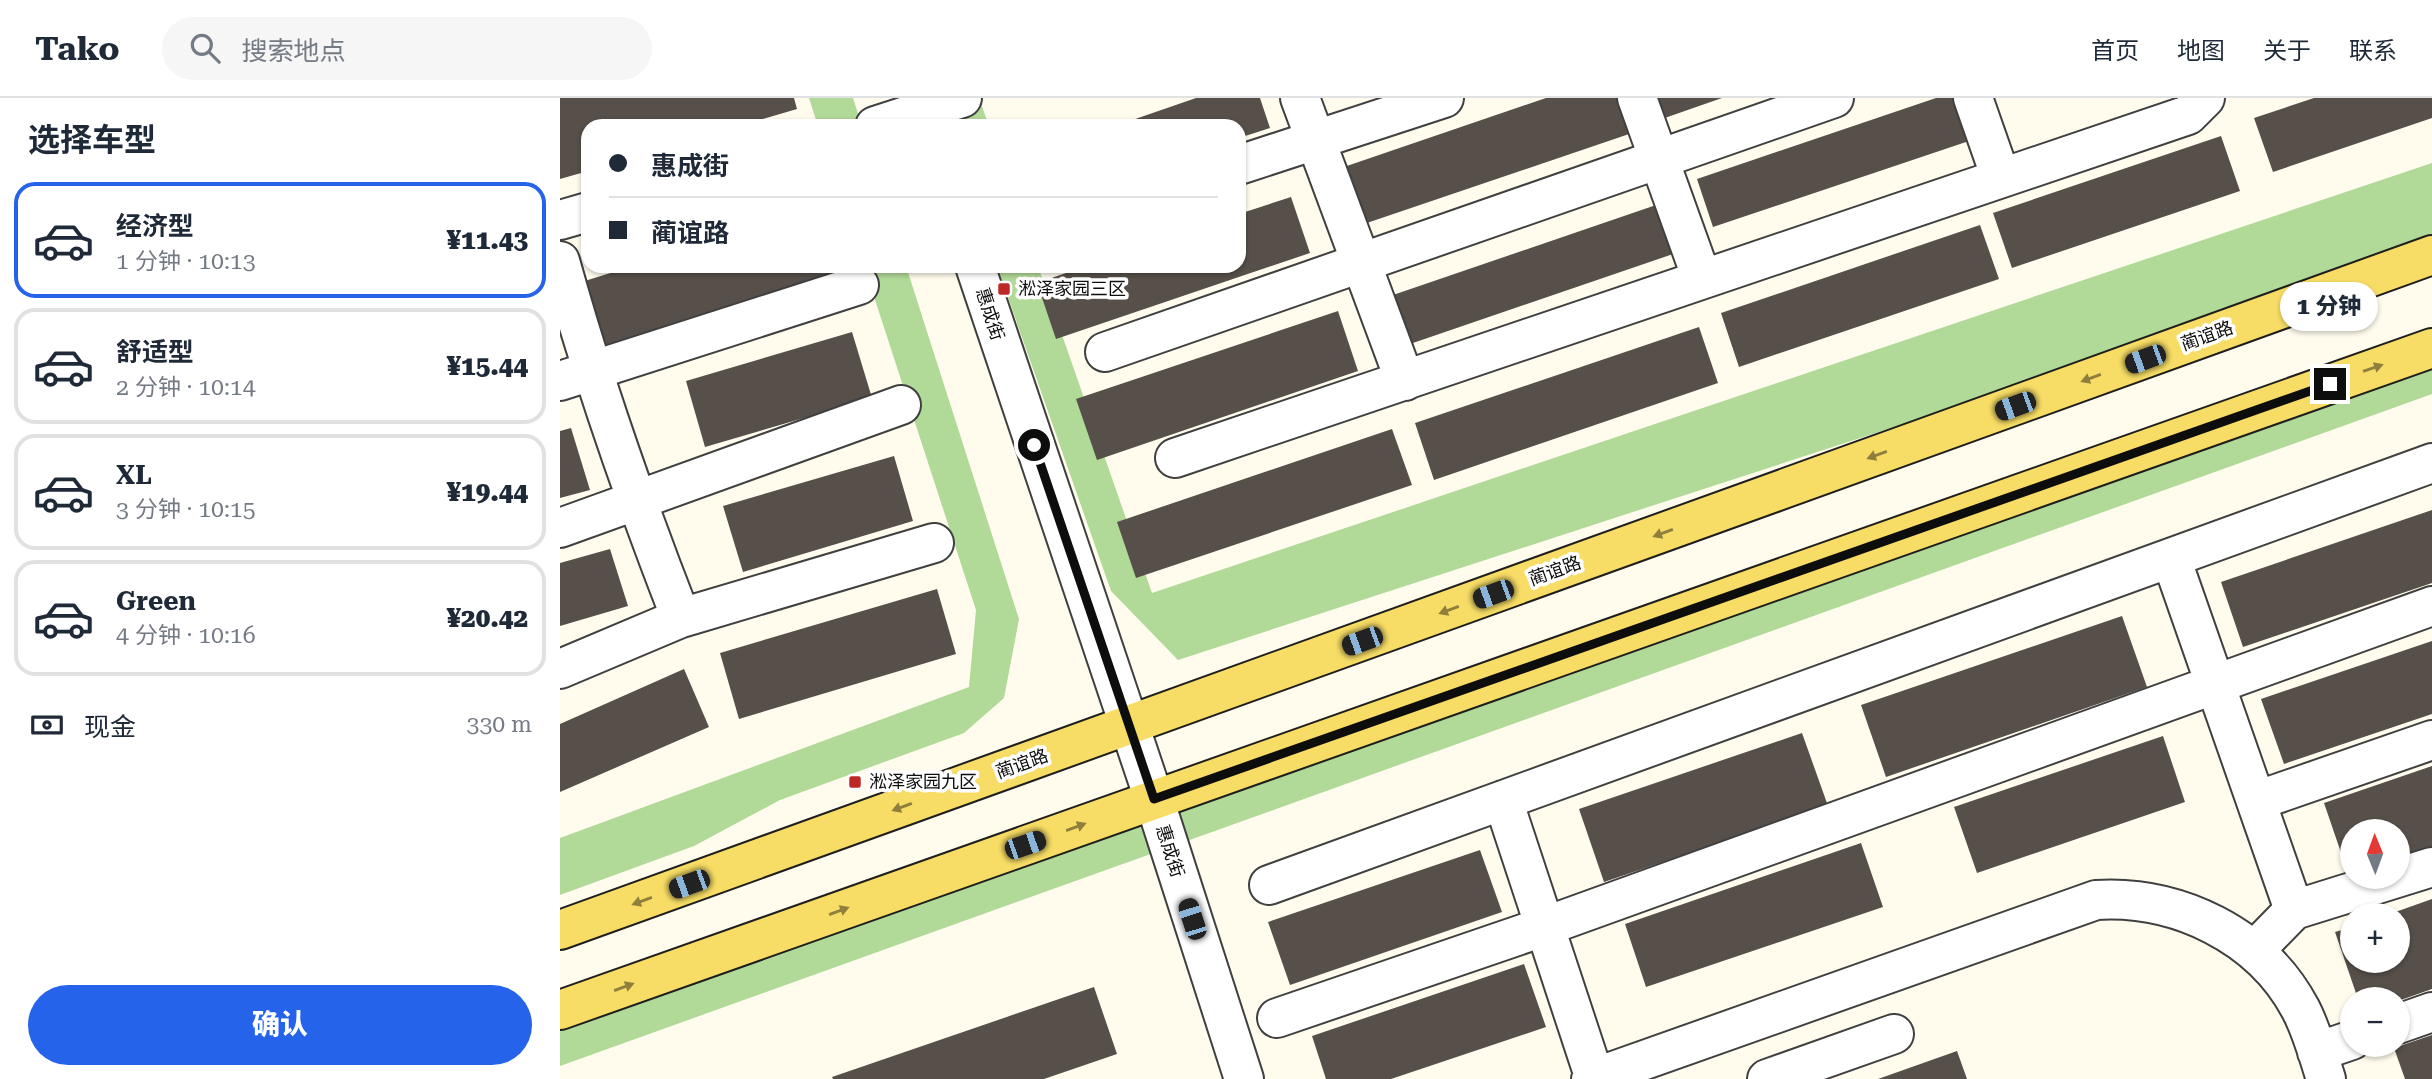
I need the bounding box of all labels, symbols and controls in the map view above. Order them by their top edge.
search box [162,17,652,80]
text: Tako [35,29,120,68]
icon: search [186,29,224,67]
text: 搜索地点 [242,36,346,66]
text: 首页 [2091,37,2139,65]
text: 地图 [2177,37,2225,65]
text: 关于 [2263,37,2311,65]
text: 联系 [2349,37,2397,65]
text: 选择车型 [28,121,156,159]
text: 惠成街 [651,151,729,181]
icon: car [32,209,95,272]
text: 经济型 [116,211,194,241]
text: 蔺谊路 [651,218,729,248]
text: ¥11.43 [447,225,528,255]
text: 1 分钟 · 10:13 [116,248,256,275]
place label: 淞泽家园三区 [1018,278,1126,299]
marker: 淞泽家园三区 [996,281,1012,297]
callout: 1 分钟 [2281,282,2379,331]
street label: 惠成街 [972,285,1009,343]
text: 1 分钟 [2297,293,2361,320]
street label: 蔺谊路 [2178,316,2236,355]
icon: car [32,335,95,398]
text: 舒适型 [116,337,194,367]
car [2122,342,2169,376]
text: ¥15.44 [447,351,528,381]
one-way arrow [2363,363,2384,374]
route end [2314,368,2346,400]
one-way arrow [2081,373,2102,384]
text: 2 分钟 · 10:14 [116,374,256,401]
car [1992,389,2039,423]
route start [1018,429,1050,461]
one-way arrow [1867,450,1888,461]
text: XL [116,460,152,490]
icon: car [32,461,95,524]
text: ¥19.44 [447,477,528,507]
text: 3 分钟 · 10:15 [116,496,256,523]
one-way arrow [1653,527,1674,538]
street label: 蔺谊路 [1526,551,1584,590]
car [1470,577,1517,611]
text: Green [116,586,196,616]
icon: car [32,587,95,650]
text: ¥20.42 [447,603,528,633]
one-way arrow [1439,605,1460,616]
text: 4 分钟 · 10:16 [116,622,256,649]
car [1339,624,1386,658]
icon: cash [28,706,66,744]
text: 330 m [467,711,532,738]
text: 现金 [84,712,136,742]
street label: 蔺谊路 [993,744,1051,783]
place label: 淞泽家园九区 [869,771,977,792]
marker: 淞泽家园九区 [847,774,863,790]
one-way arrow [892,802,913,813]
north arrow [2340,819,2410,889]
map controls [2340,819,2410,1057]
one-way arrow [1066,821,1087,832]
street label: 惠成街 [1152,822,1189,880]
car [1002,828,1049,862]
car [666,867,713,901]
one-way arrow [631,895,652,906]
car [1176,896,1209,942]
button: + [2340,903,2410,973]
one-way arrow [828,905,849,916]
one-way arrow [614,981,635,992]
button: 确认 [28,985,532,1065]
button: − [2340,987,2410,1057]

